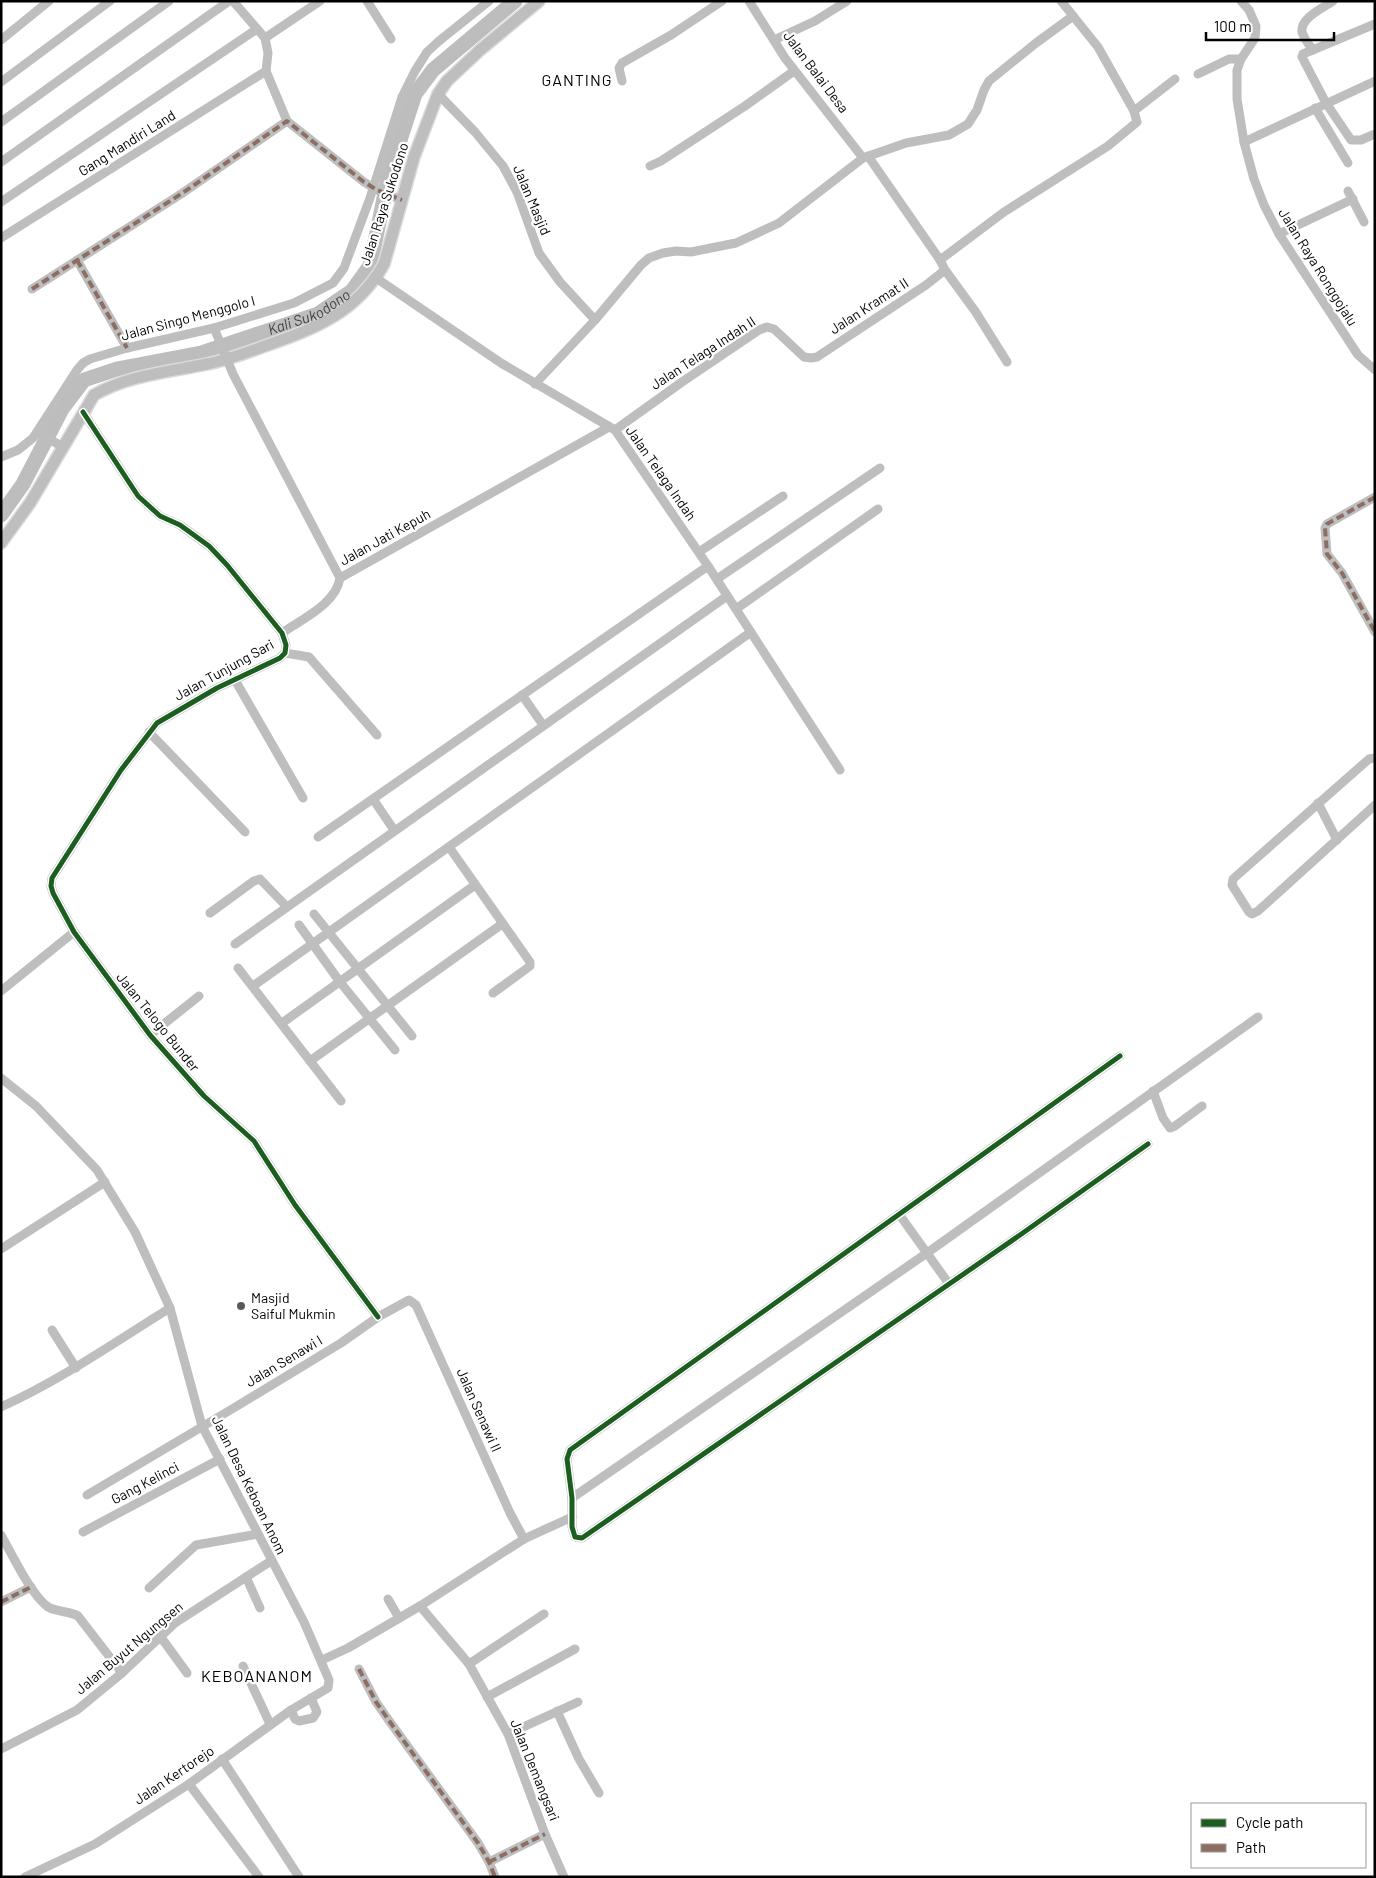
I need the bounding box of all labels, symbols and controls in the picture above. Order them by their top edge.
scale bar [1206,10,1334,42]
text: 100 m [1214,17,1252,35]
street label: Jalan Balai Desa [780,27,853,116]
district label: GANTING [541,70,613,89]
street label: Gang Mandiri Land [75,106,178,179]
street label: Jalan Raya Sukodono [356,140,411,267]
street label: Jalan Masjid [510,162,555,237]
street label: Jalan Raya Ronggojalu [1275,205,1362,329]
street label: Jalan Kramat II [826,274,911,337]
water label: Kali Sukodono [265,285,353,338]
street label: Jalan Singo Menggolo I [119,291,257,344]
street label: Jalan Telaga Indah II [647,312,758,393]
street label: Jalan Telaga Indah [622,422,700,523]
street label: Jalan Jati Kepuh [336,505,433,569]
street label: Jalan Tunjung Sari [171,635,276,704]
street label: Jalan Telogo Bunder [113,969,204,1075]
place label: Masjid Saiful Mukmin [251,1289,336,1322]
marker: Masjid Saiful Mukmin [235,1300,247,1312]
street label: Jalan Senawi I [242,1331,325,1390]
street label: Jalan Senawi II [453,1365,506,1454]
street label: Jalan Desa Keboan Anom [208,1413,290,1557]
street label: Gang Kelinci [108,1458,182,1508]
street label: Jalan Buyut Ngungsen [71,1598,186,1698]
district label: KEBOANANOM [201,1666,313,1685]
street label: Jalan Demangsari [507,1716,564,1823]
street label: Jalan Kertorejo [130,1742,217,1808]
legend [1191,1803,1366,1868]
text: Cycle path [1236,1813,1303,1831]
text: Path [1236,1838,1266,1856]

